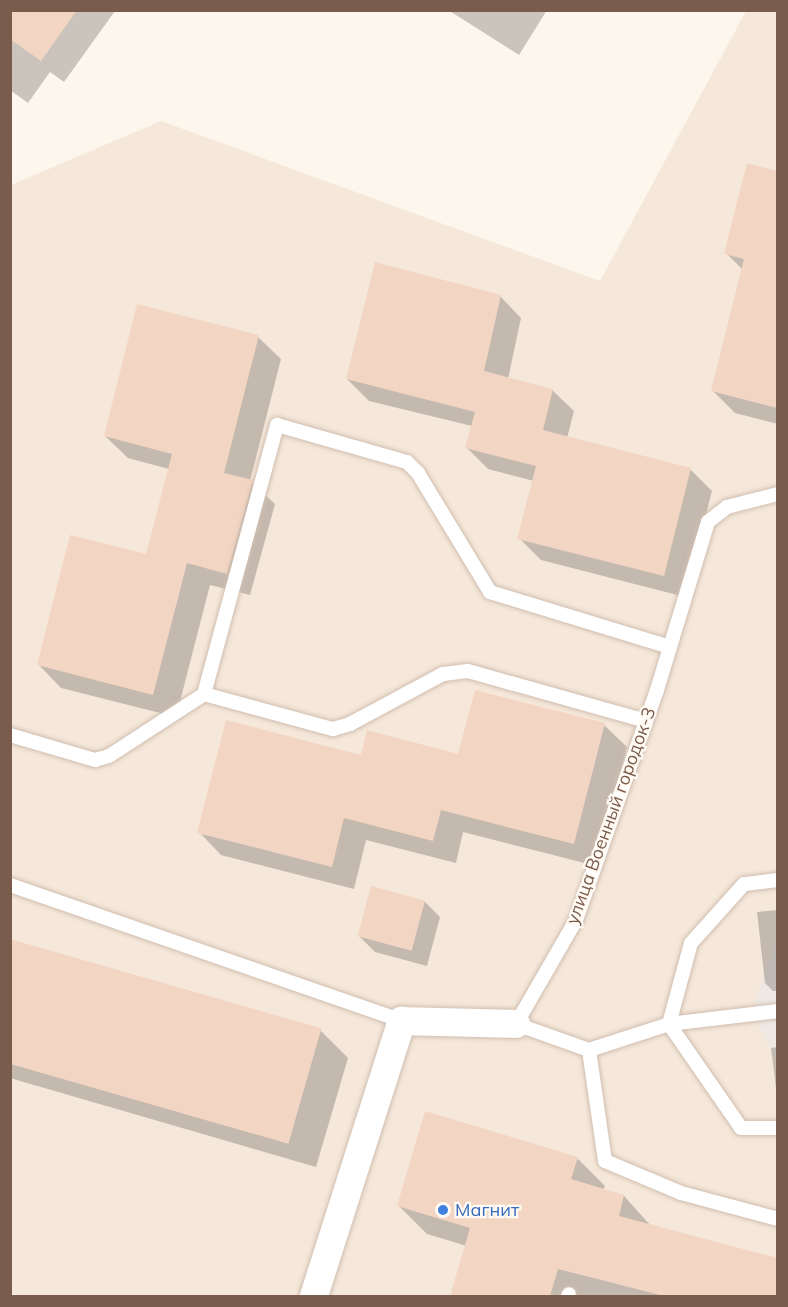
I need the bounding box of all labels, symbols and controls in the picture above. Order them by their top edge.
street label: улица Военный городок-3 [562,704,660,928]
place label: Магнит [455,1199,519,1221]
marker: Магнит [436,1203,450,1217]

